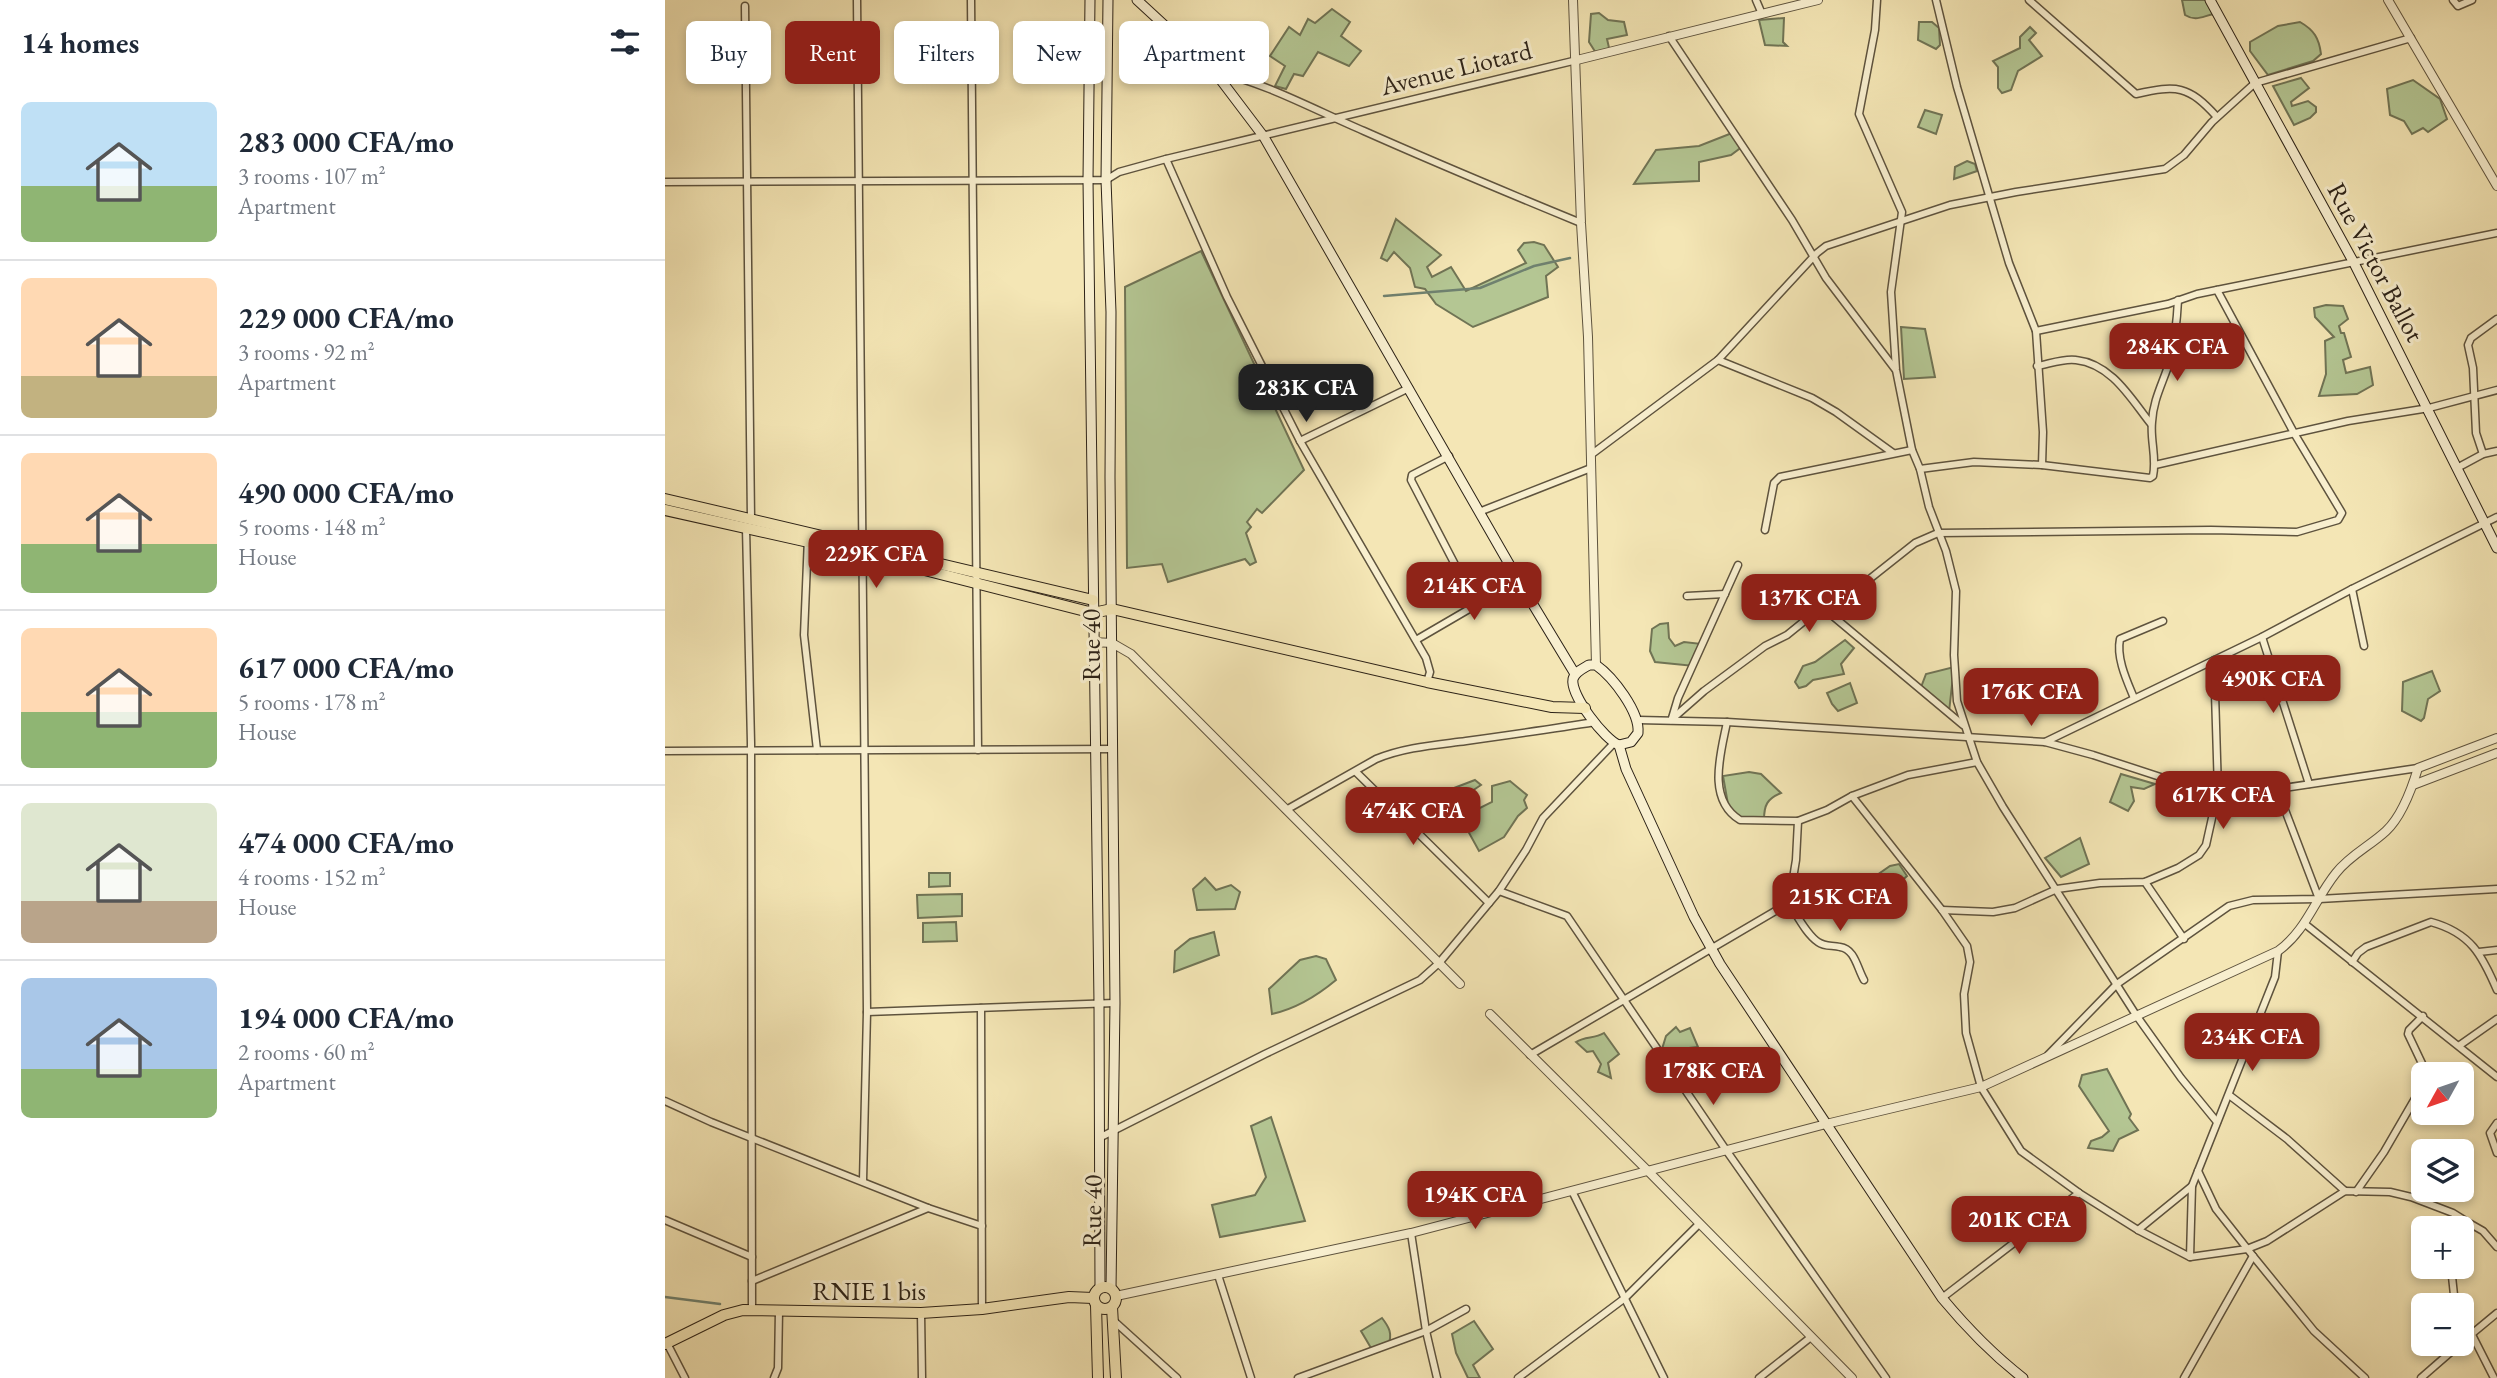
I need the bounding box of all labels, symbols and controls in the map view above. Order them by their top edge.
chip: Buy [686,21,771,84]
chip: Rent [785,21,880,84]
chip: Filters [894,21,999,84]
chip: New [1013,21,1105,84]
chip: Apartment [1119,21,1269,84]
text: 14 homes [21,23,139,62]
icon: filters [606,23,644,61]
street label: Avenue Liotard [1376,33,1536,103]
text: 283 000 CFA/mo [238,122,454,161]
icon: home [77,130,161,214]
text: 3 rooms · 107 m² [238,161,386,191]
street label: Rue Victor Ballot [2320,177,2432,347]
text: Apartment [238,191,336,221]
text: 229 000 CFA/mo [238,298,454,337]
icon: home [77,306,161,390]
pin: 284K CFA [2105,324,2249,383]
text: 284K CFA [2125,331,2229,361]
text: 3 rooms · 92 m² [238,337,375,367]
pin: 283K CFA [1234,364,1378,424]
text: Apartment [238,367,336,397]
text: 283K CFA [1254,372,1358,402]
text: 490 000 CFA/mo [238,473,454,512]
icon: home [77,481,161,565]
text: 5 rooms · 148 m² [238,512,386,542]
pin: 229K CFA [804,530,948,590]
text: 229K CFA [824,538,928,568]
text: House [238,542,297,572]
pin: 214K CFA [1402,562,1546,622]
text: 214K CFA [1422,570,1526,600]
pin: 137K CFA [1737,574,1881,634]
text: 137K CFA [1757,582,1861,612]
street label: Rue 40 [1074,609,1108,681]
text: 617 000 CFA/mo [238,648,454,687]
icon: home [77,656,161,740]
pin: 490K CFA [2201,656,2345,715]
text: 490K CFA [2221,663,2325,693]
pin: 176K CFA [1959,668,2103,728]
text: 176K CFA [1979,676,2083,706]
text: 5 rooms · 178 m² [238,687,386,717]
text: House [238,717,297,747]
pin: 617K CFA [2151,772,2295,831]
text: 617K CFA [2171,779,2275,809]
pin: 474K CFA [1341,788,1485,847]
text: 474K CFA [1361,795,1465,825]
text: 474 000 CFA/mo [238,823,454,862]
icon: home [77,831,161,915]
text: 4 rooms · 152 m² [238,862,386,892]
pin: 215K CFA [1768,874,1912,933]
text: 215K CFA [1788,881,1892,911]
text: House [238,892,297,922]
text: 194 000 CFA/mo [238,998,454,1037]
icon: home [77,1006,161,1090]
pin: 234K CFA [2180,1014,2324,1073]
text: 234K CFA [2200,1021,2304,1051]
text: 2 rooms · 60 m² [238,1037,375,1067]
pin: 178K CFA [1641,1048,1785,1107]
text: 178K CFA [1661,1055,1765,1085]
north arrow [2411,1062,2475,1125]
map controls [2411,1062,2474,1356]
text: Apartment [238,1067,336,1097]
button: layers [2411,1139,2474,1202]
pin: 194K CFA [1403,1172,1547,1231]
street label: Rue 40 [1074,1174,1110,1248]
text: 194K CFA [1423,1179,1527,1209]
pin: 201K CFA [1947,1196,2091,1256]
text: 201K CFA [1967,1204,2071,1234]
button: + [2411,1216,2474,1279]
street label: RNIE 1 bis [812,1274,926,1308]
button: − [2411,1293,2474,1356]

